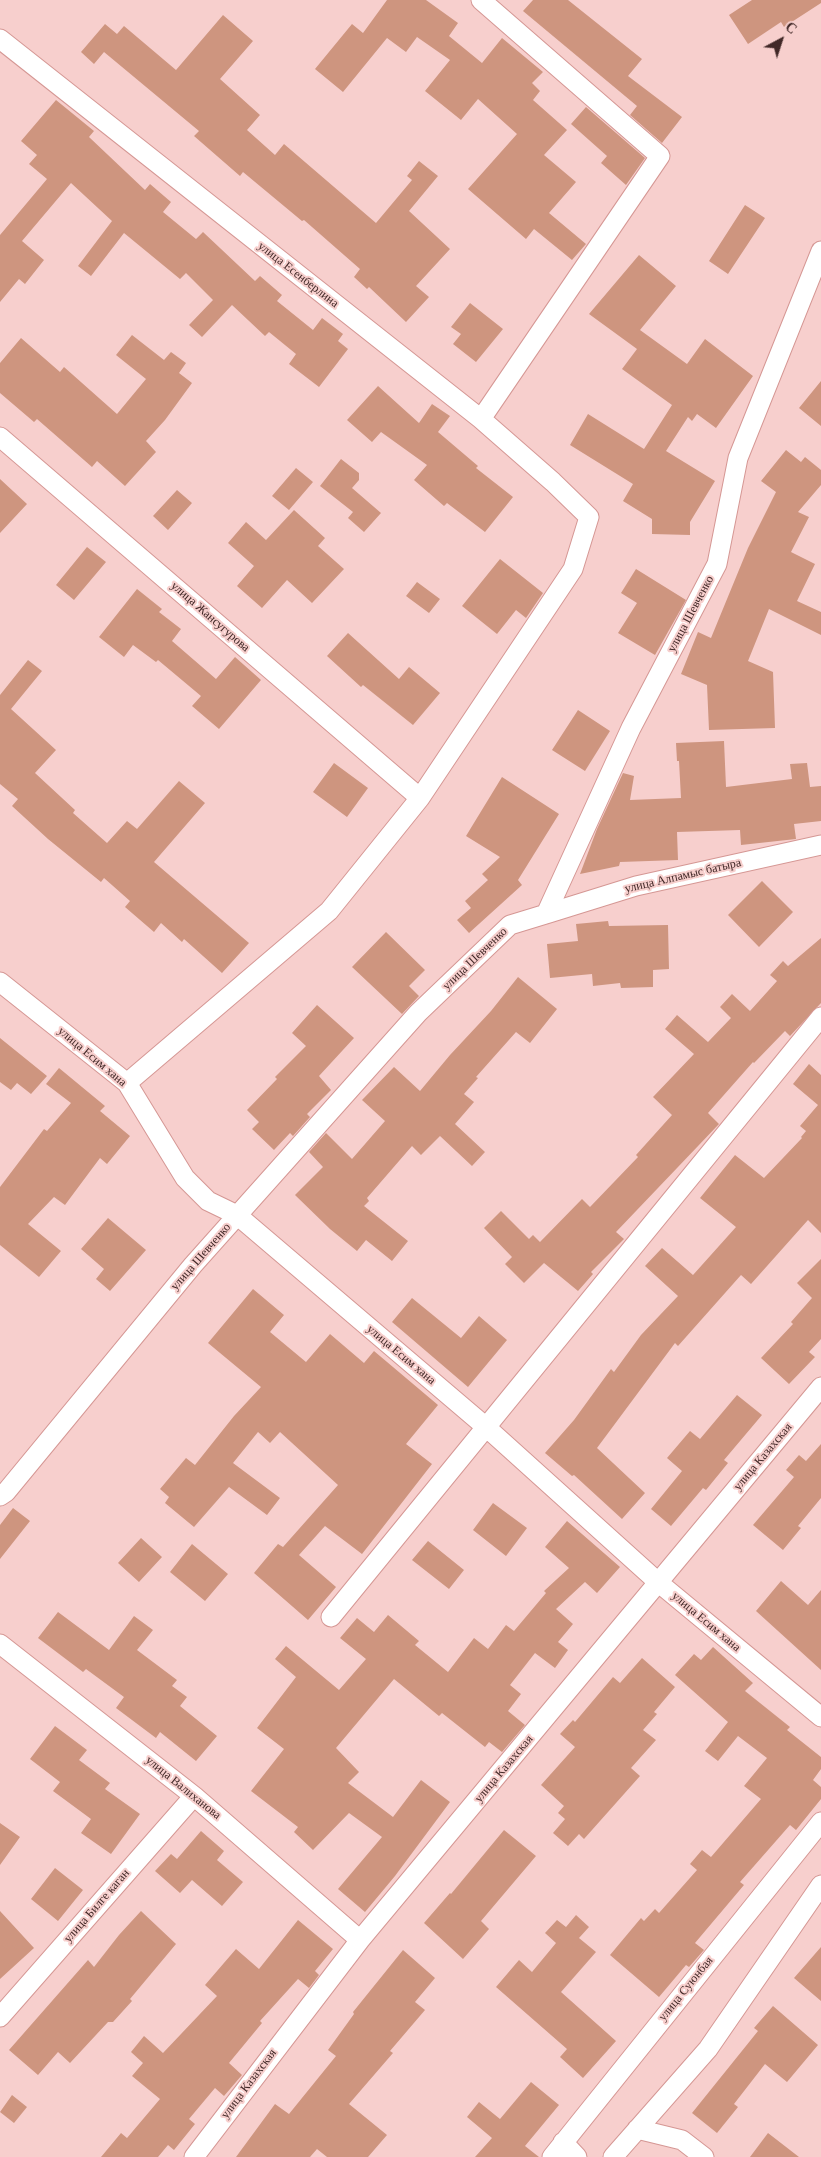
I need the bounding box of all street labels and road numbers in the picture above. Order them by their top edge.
street label: улица Есенберлина [255,239,341,311]
street label: улица Шевченко [665,573,717,655]
street label: улица Жансугурова [168,579,252,655]
street label: улица Алпамыс батыра [624,856,742,896]
street label: улица Шевченко [440,925,510,993]
street label: улица Есим хана [55,1024,129,1090]
street label: улица Шевченко [168,1220,234,1294]
street label: улица Есим хана [364,1322,438,1388]
street label: улица Казахская [731,1420,795,1494]
street label: улица Есим хана [669,1589,743,1655]
street label: улица Казахская [472,1732,536,1806]
street label: улица Валиханова [142,1753,224,1823]
street label: улица Билге каган [61,1866,133,1946]
street label: улица Суюнбая [656,1954,716,2024]
street label: улица Казахская [218,2046,280,2122]

